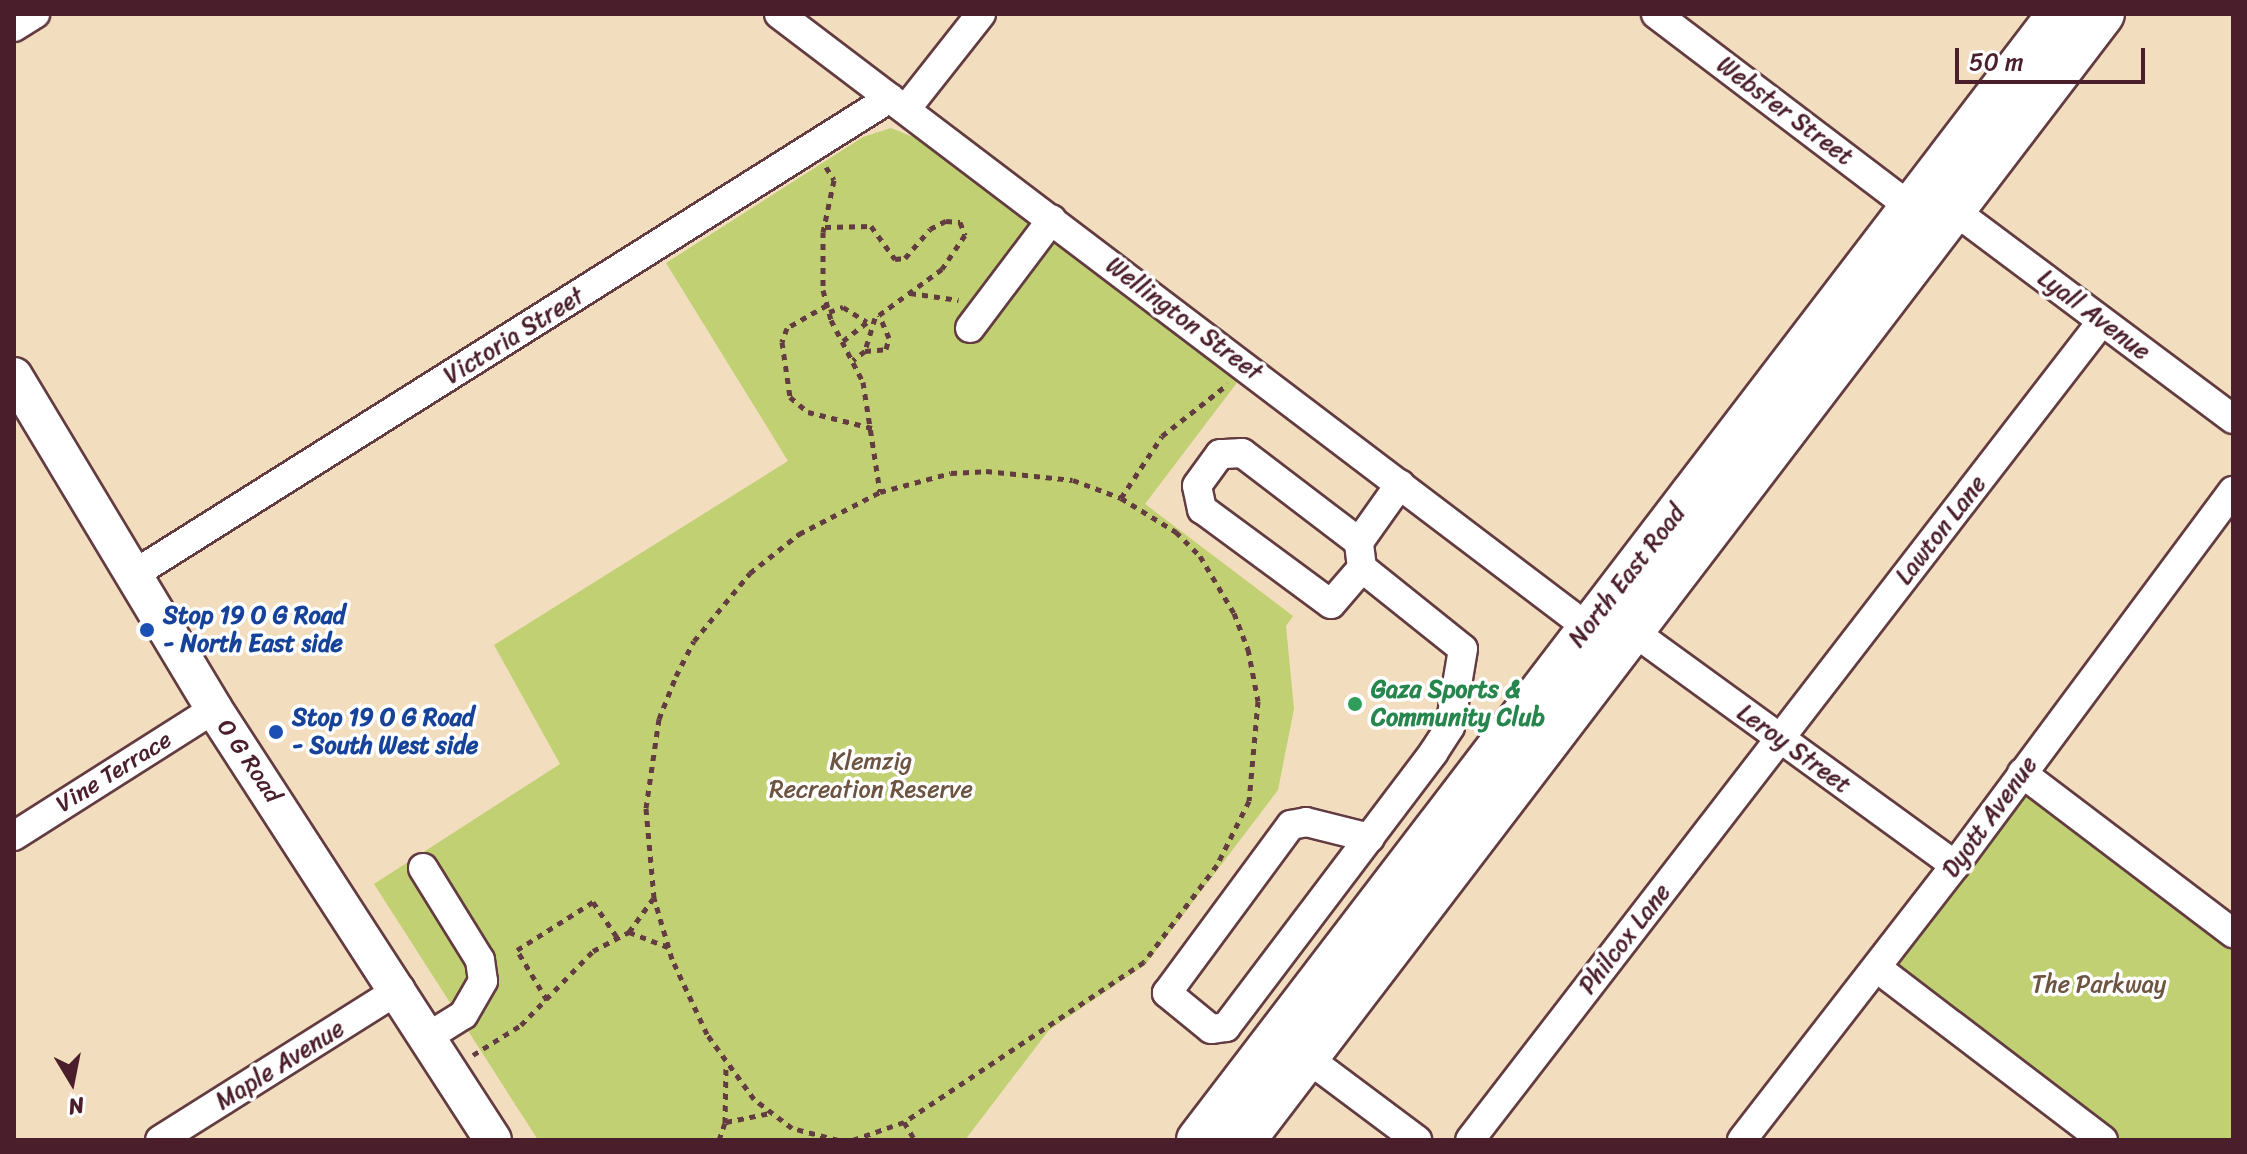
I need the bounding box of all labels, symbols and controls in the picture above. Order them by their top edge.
scale bar [1959,32,2149,82]
text: 50 m [1969,41,2024,83]
street label: Webster Street [1711,50,1859,172]
street label: Wellington Street [1100,251,1268,387]
street label: Lyall Avenue [2033,264,2155,366]
street label: Victoria Street [439,281,589,391]
street label: Lawton Lane [1890,470,1992,590]
street label: North East Road [1563,499,1691,653]
place label: Stop 19 O G Road - North East side [163,602,345,658]
marker: Stop 19 O G Road - North East side [138,621,156,639]
place label: Gaza Sports & Community Club [1371,676,1544,732]
marker: Gaza Sports & Community Club [1346,695,1364,713]
street label: Leroy Street [1731,698,1857,800]
place label: Stop 19 O G Road - South West side [292,704,480,760]
street label: O G Road [211,714,287,808]
marker: Stop 19 O G Road - South West side [267,723,285,741]
street label: Vine Terrace [51,725,177,819]
park label: Klemzig Recreation Reserve [769,748,973,804]
street label: Dyott Avenue [1937,751,2043,883]
street label: Philcox Lane [1573,878,1677,1000]
park label: The Parkway [2032,971,2166,999]
street label: Maple Avenue [210,1014,350,1116]
north arrow [32,1042,112,1122]
text: N [65,1086,87,1127]

